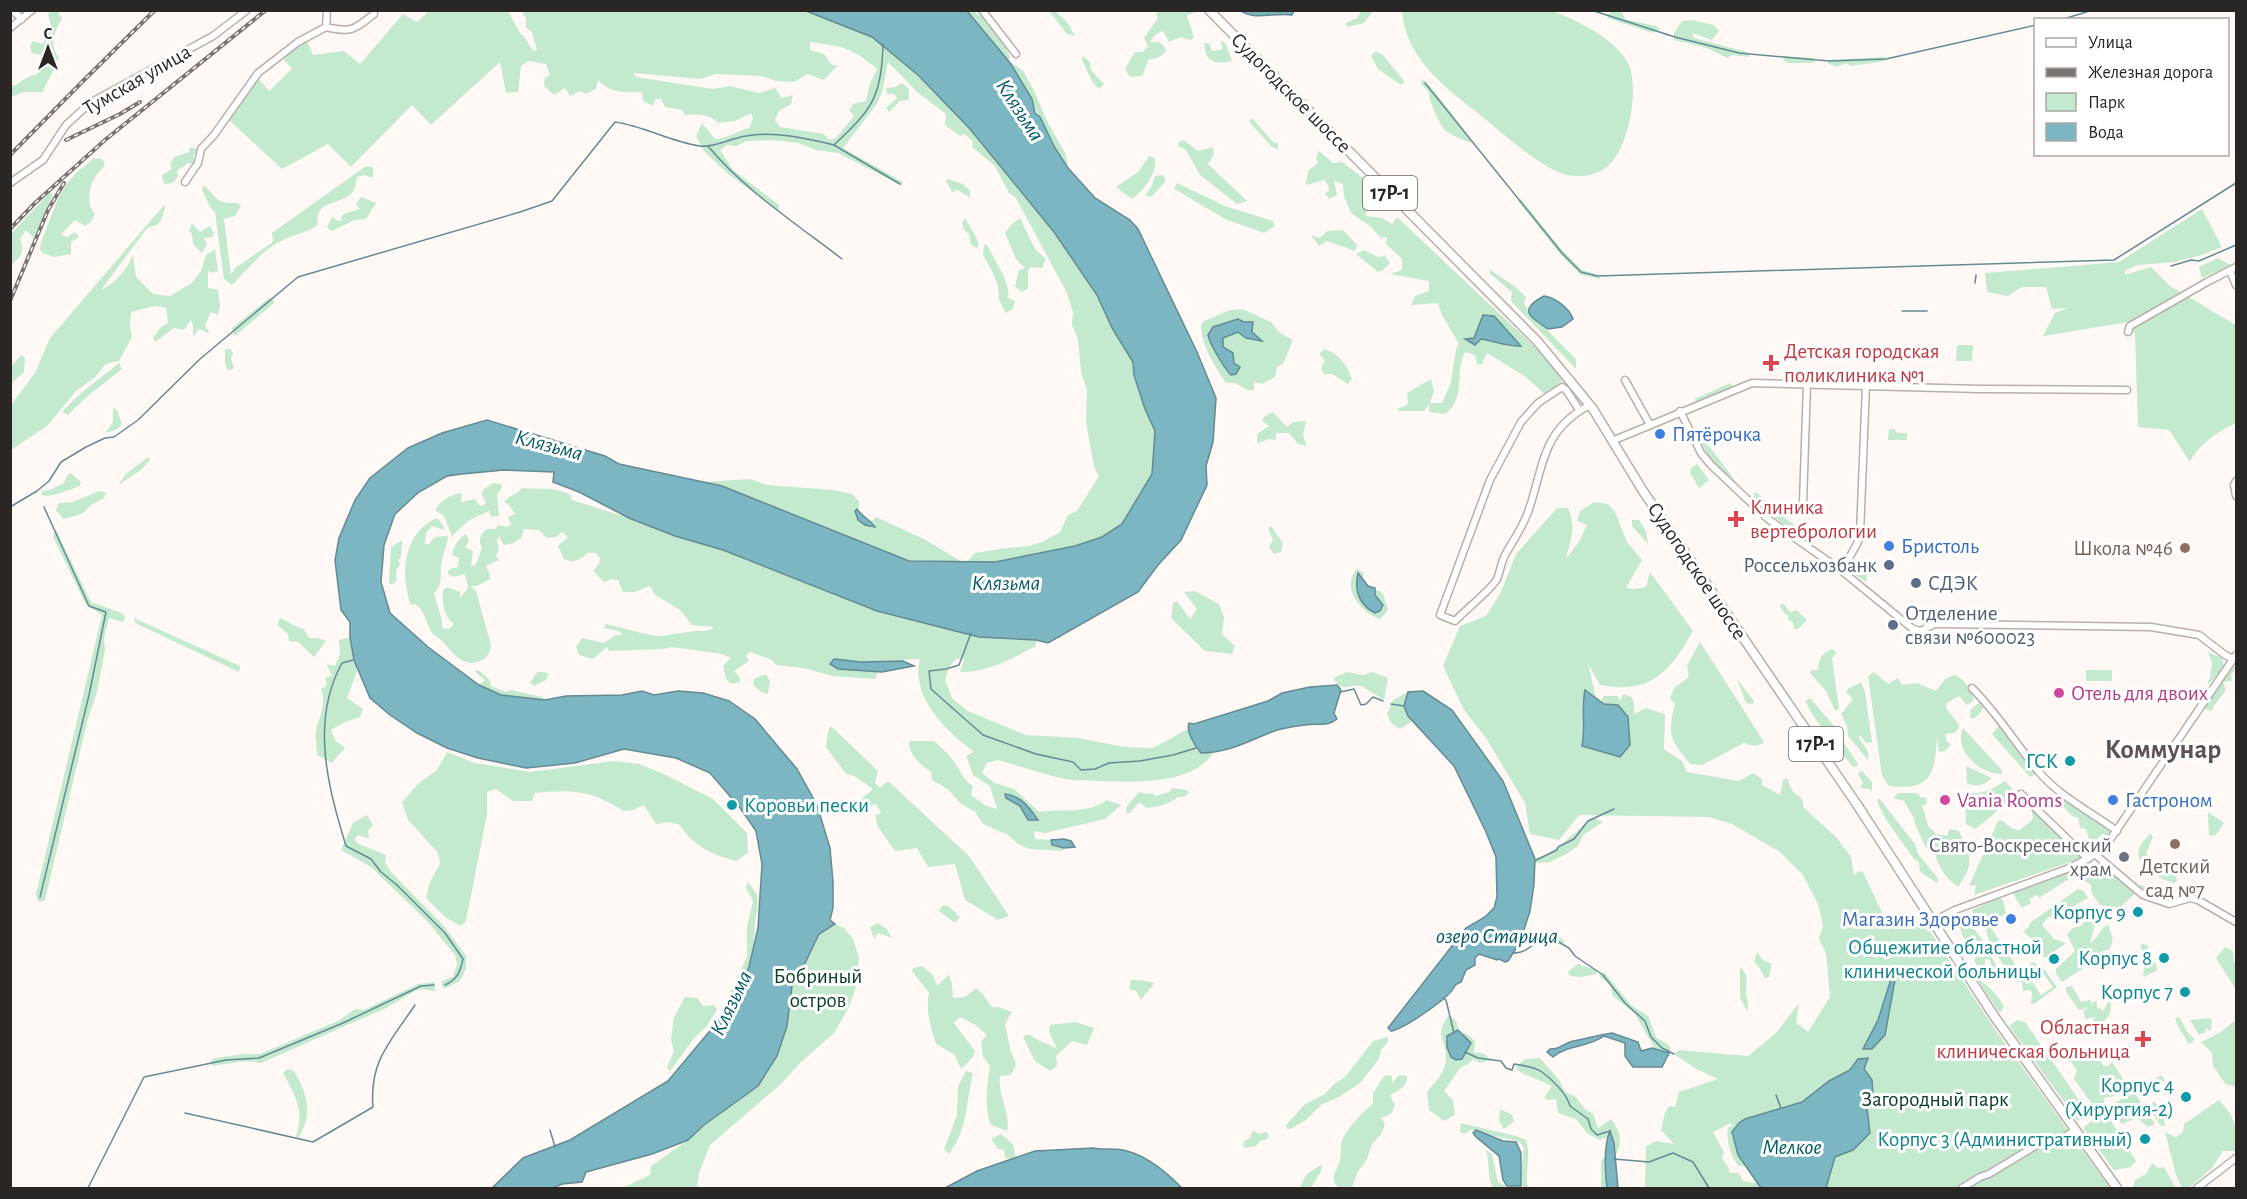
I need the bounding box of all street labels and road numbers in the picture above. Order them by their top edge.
street label: Судогодское шоссе [1227,29,1355,157]
street label: Тумская улица [80,41,195,119]
road number: 17Р-1 [1363,176,1417,210]
street label: Судогодское шоссе [1643,499,1751,643]
road number: 17Р-1 [1789,727,1843,761]

